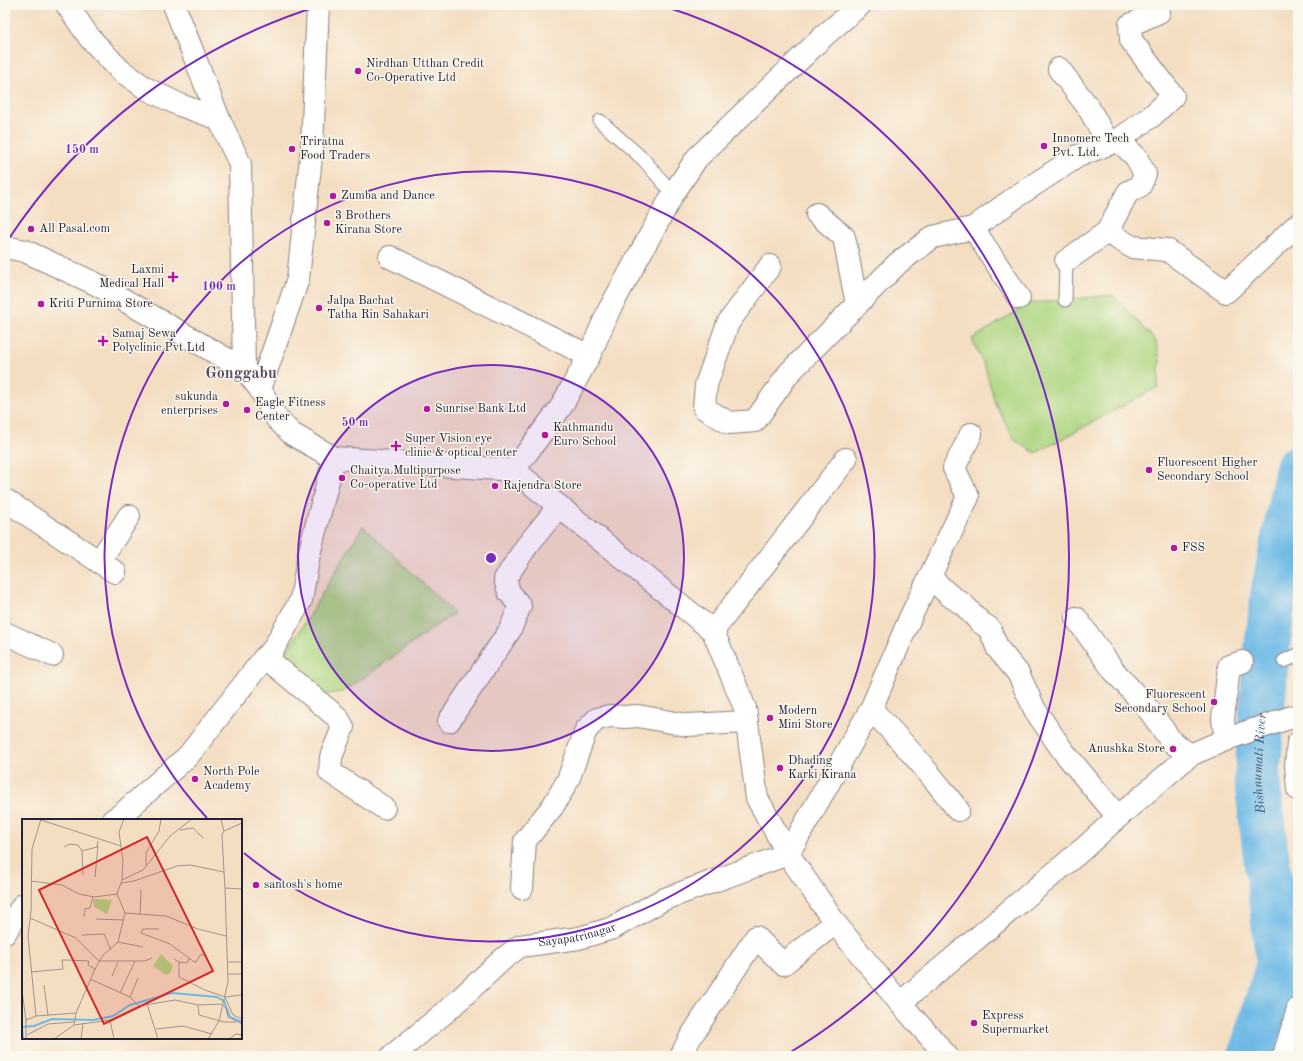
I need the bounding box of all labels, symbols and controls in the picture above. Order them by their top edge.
place label: Nirdhan Utthan Credit Co-Operative Ltd [366,58,484,84]
marker: Nirdhan Utthan Credit Co-Operative Ltd [353,66,363,76]
place label: Innomerc Tech Pvt. Ltd. [1052,133,1130,159]
place label: Triratna Food Traders [300,136,370,162]
marker: Innomerc Tech Pvt. Ltd. [1039,141,1049,151]
text: 150 m [65,143,99,156]
marker: Triratna Food Traders [287,144,297,154]
place label: Zumba and Dance [341,190,435,202]
marker: Zumba and Dance [328,191,338,201]
place label: 3 Brothers Kirana Store [335,210,402,236]
marker: 3 Brothers Kirana Store [322,218,332,228]
place label: All Pasal.com [39,223,110,235]
marker: All Pasal.com [26,224,36,234]
place label: Laxmi Medical Hall [99,264,164,290]
marker: Laxmi Medical Hall [167,271,179,283]
text: 100 m [202,281,236,293]
place label: Jalpa Bachat Tatha Rin Sahakari [327,295,429,321]
place label: Kriti Purnima Store [49,298,154,310]
marker: Kriti Purnima Store [36,299,46,309]
marker: Jalpa Bachat Tatha Rin Sahakari [314,303,324,313]
place label: Samaj Sewa Polyclinic Pvt Ltd [112,328,205,354]
marker: Samaj Sewa Polyclinic Pvt Ltd [97,335,109,347]
district label: Gonggabu [205,366,277,382]
place label: sukunda enterprises [161,391,218,417]
place label: Eagle Fitness Center [255,397,326,423]
marker: sukunda enterprises [221,399,231,409]
place label: Sunrise Bank Ltd [435,403,526,415]
marker: Sunrise Bank Ltd [422,404,432,414]
marker: Eagle Fitness Center [242,405,252,415]
text: 50 m [342,416,369,429]
place label: Kathmandu Euro School [553,422,616,448]
marker: Kathmandu Euro School [540,430,550,440]
place label: Super Vision eye clinic & optical center [405,433,517,459]
marker: Super Vision eye clinic & optical center [390,440,402,452]
place label: Fluorescent Higher Secondary School [1157,457,1257,483]
place label: Chaitya Multipurpose Co-operative Ltd [350,465,461,491]
marker: Fluorescent Higher Secondary School [1144,465,1154,475]
marker: Chaitya Multipurpose Co-operative Ltd [337,473,347,483]
place label: Rajendra Store [503,480,582,492]
marker: Rajendra Store [490,481,500,491]
place label: FSS [1182,542,1205,554]
marker: FSS [1169,543,1179,553]
centre of rings [484,551,498,565]
place label: Fluorescent Secondary School [1114,689,1206,715]
marker: Fluorescent Secondary School [1209,697,1219,707]
place label: Modern Mini Store [778,705,833,731]
water label: Bishnumati River [1250,712,1268,815]
marker: Modern Mini Store [765,713,775,723]
place label: Anushka Store [1088,743,1165,755]
marker: Anushka Store [1168,744,1178,754]
place label: Dhading Karki Kirana [788,755,856,781]
marker: Dhading Karki Kirana [775,763,785,773]
place label: North Pole Academy [203,766,260,792]
marker: North Pole Academy [190,774,200,784]
inset map [22,819,242,1039]
place label: santosh's home [264,879,343,891]
marker: santosh's home [251,880,261,890]
street label: Sayapatrinagar [537,921,619,949]
place label: Express Supermarket [982,1010,1049,1036]
marker: Express Supermarket [969,1018,979,1028]

